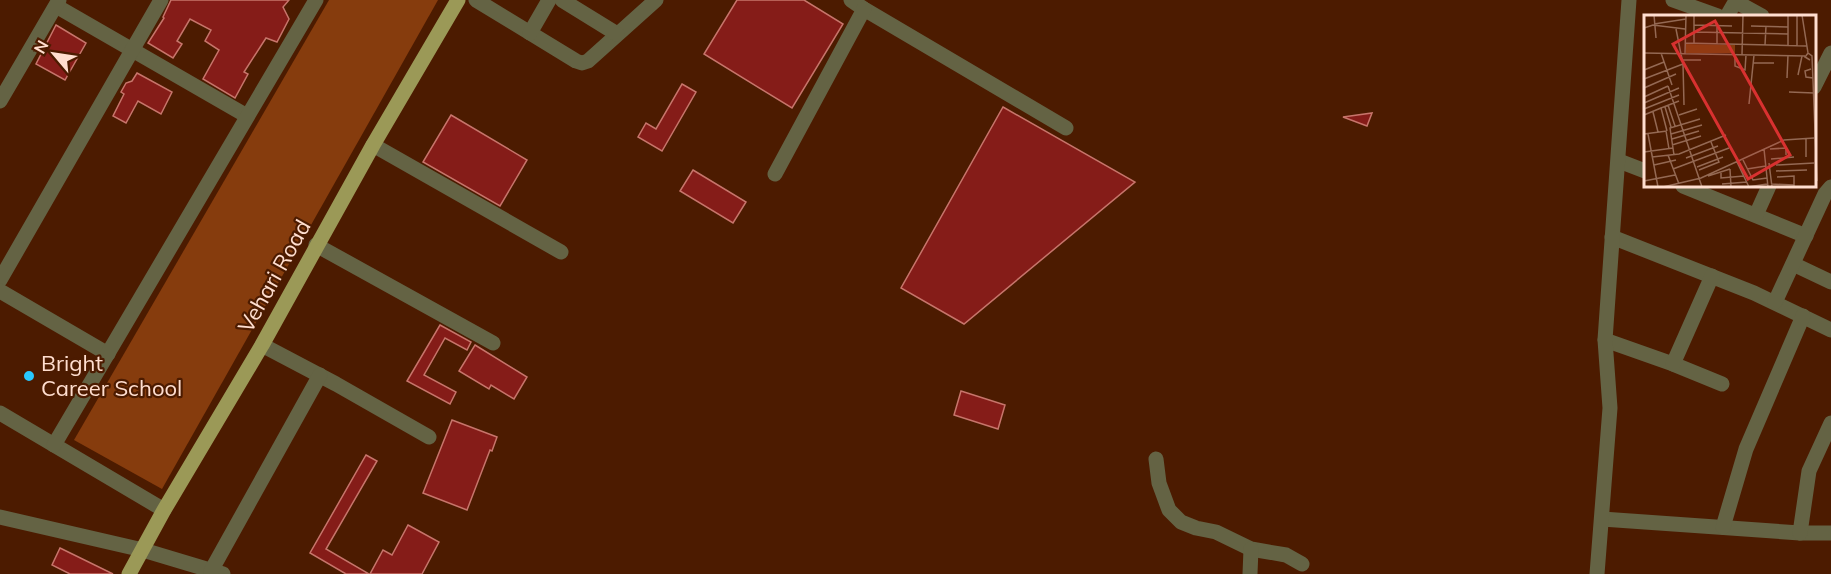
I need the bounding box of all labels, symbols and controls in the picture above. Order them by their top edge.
inset map [1644,15,1816,188]
north arrow [24,24,84,84]
text: N [29,37,53,57]
street label: Vehari Road [231,215,317,337]
place label: Bright Career School [41,349,182,402]
marker: Bright Career School [22,369,36,383]

